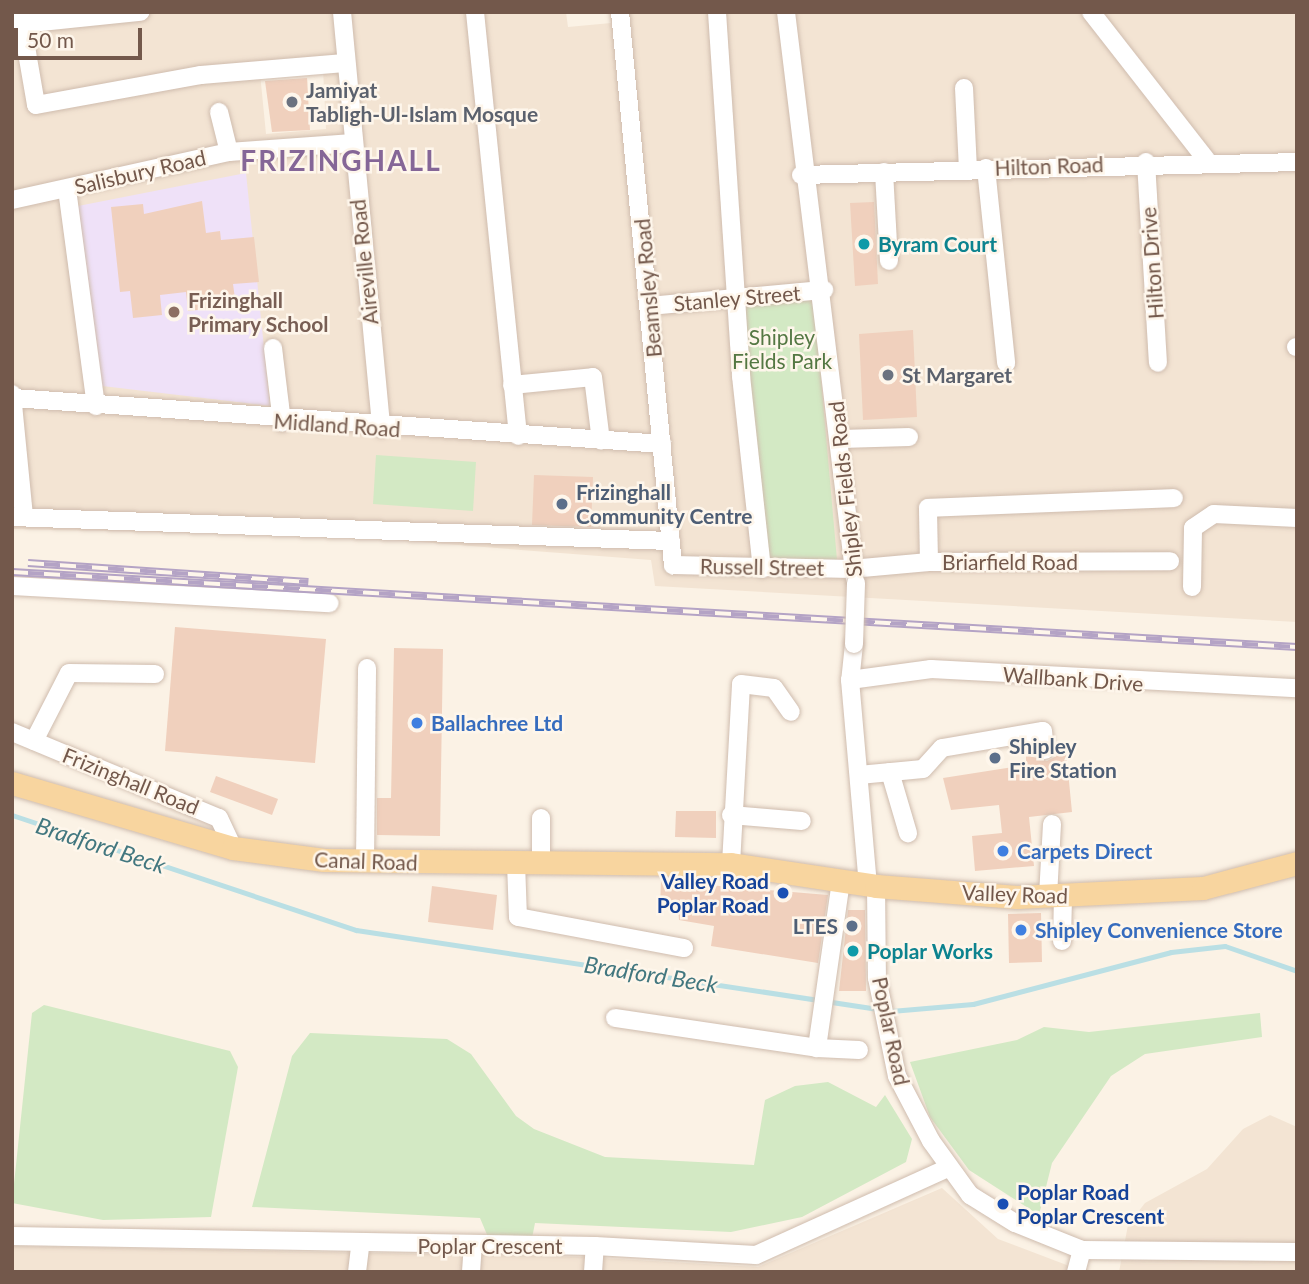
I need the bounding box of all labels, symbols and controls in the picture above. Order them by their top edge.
scale bar [18,14,145,58]
text: 50 m [27,27,74,52]
place label: Jamiyat Tabligh-Ul-Islam Mosque [306,77,538,127]
marker: Jamiyat Tabligh-Ul-Islam Mosque [284,94,300,110]
district label: FRIZINGHALL [242,143,440,177]
street label: Salisbury Road [72,145,208,199]
street label: Hilton Road [994,152,1104,180]
street label: Aireville Road [345,198,383,326]
street label: Hilton Drive [1136,206,1168,320]
street label: Beamsley Road [629,217,667,359]
place label: Byram Court [878,231,997,257]
marker: Byram Court [856,236,872,252]
street label: Stanley Street [672,280,802,316]
place label: Frizinghall Primary School [188,287,329,337]
marker: Frizinghall Primary School [166,304,182,320]
park label: Shipley Fields Park [732,324,832,374]
place label: St Margaret [902,362,1012,388]
marker: St Margaret [880,367,896,383]
street label: Shipley Fields Road [823,399,867,579]
street label: Midland Road [273,408,401,442]
place label: Frizinghall Community Centre [576,479,753,529]
marker: Frizinghall Community Centre [554,496,570,512]
street label: Briarfield Road [942,549,1078,575]
street label: Russell Street [700,553,824,581]
street label: Wallbank Drive [1002,662,1144,696]
place label: Ballachree Ltd [431,710,563,736]
marker: Ballachree Ltd [409,715,425,731]
place label: Shipley Fire Station [1009,733,1117,783]
street label: Frizinghall Road [59,742,203,820]
marker: Shipley Fire Station [987,750,1003,766]
water label: Bradford Beck [33,811,169,879]
place label: Carpets Direct [1017,838,1152,864]
marker: Carpets Direct [995,843,1011,859]
street label: Canal Road [314,847,418,875]
place label: Valley Road Poplar Road [656,868,769,918]
street label: Valley Road [961,880,1069,908]
marker: Valley Road Poplar Road [775,885,791,901]
place label: LTES [793,913,838,939]
place label: Shipley Convenience Store [1035,917,1283,943]
marker: LTES [844,918,860,934]
marker: Shipley Convenience Store [1013,922,1029,938]
place label: Poplar Works [867,938,993,964]
marker: Poplar Works [845,943,861,959]
water label: Bradford Beck [582,950,720,998]
street label: Poplar Road [867,974,915,1088]
place label: Poplar Road Poplar Crescent [1017,1179,1165,1229]
marker: Poplar Road Poplar Crescent [995,1196,1011,1212]
street label: Poplar Crescent [417,1233,563,1259]

